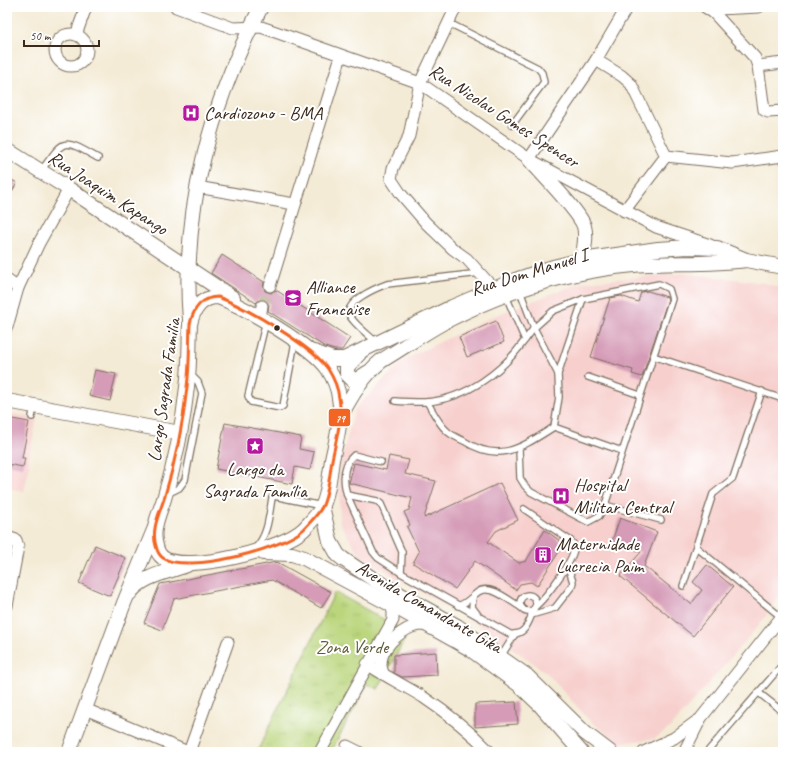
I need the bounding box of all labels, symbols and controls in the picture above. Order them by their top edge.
scale bar [24,22,99,48]
text: 50 m [30,28,52,44]
street label: Rua Nicolau Gomes Spencer [425,59,584,174]
place label: Cardiozono - BMA [204,101,324,125]
hospital icon: Cardiozono - BMA [181,103,201,123]
street label: Rua Joaquim Kapango [44,145,173,241]
street label: Rua Dom Manuel I [468,242,595,301]
place label: Alliance Francaise [306,275,371,321]
school or university icon: Alliance Francaise [283,288,303,308]
street label: Largo Sagrada Familia [142,315,186,463]
unlabelled marker [272,323,282,333]
line badge: 79 [328,408,351,427]
text: 79 [335,411,346,425]
place icon: Largo da Sagrada Família [245,436,265,456]
place label: Largo da Sagrada Família [203,457,308,503]
place label: Hospital Militar Central [574,473,675,519]
hospital icon: Hospital Militar Central [551,486,571,506]
place label: Maternidade Lucrecia Paim [556,532,646,578]
building icon: Maternidade Lucrecia Paim [533,545,553,565]
street label: Avenida Comandante Gika [352,555,508,660]
park label: Zona Verde [316,635,390,659]

